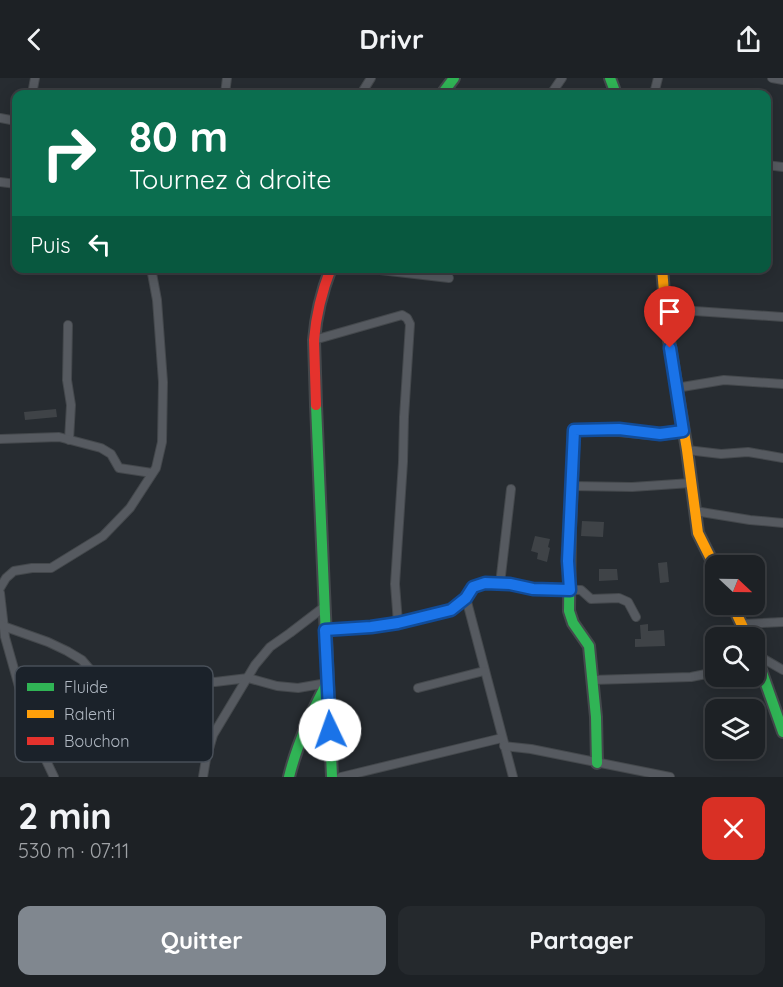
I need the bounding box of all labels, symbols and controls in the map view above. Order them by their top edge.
text: Drivr [359,22,424,56]
icon: back [18,23,51,56]
icon: share [732,23,765,56]
text: 80 m [129,110,228,163]
icon: right [30,114,108,192]
text: Tournez à droite [129,162,332,196]
icon: left [83,228,116,261]
text: Puis [30,231,71,259]
pin [644,286,695,348]
icon: arrive [653,295,686,328]
north arrow [705,555,765,615]
map controls [705,555,765,759]
button: search [705,627,765,687]
legend [15,666,213,762]
text: Fluide [64,677,108,697]
position arrow [298,698,362,762]
button: layers [705,699,765,759]
text: Ralenti [64,704,115,724]
text: Bouchon [64,731,129,751]
text: 2 min [18,793,112,838]
button: close [702,797,765,860]
text: 530 m · 07:11 [18,838,129,863]
button: Quitter [18,906,386,975]
button: Partager [398,906,765,975]

